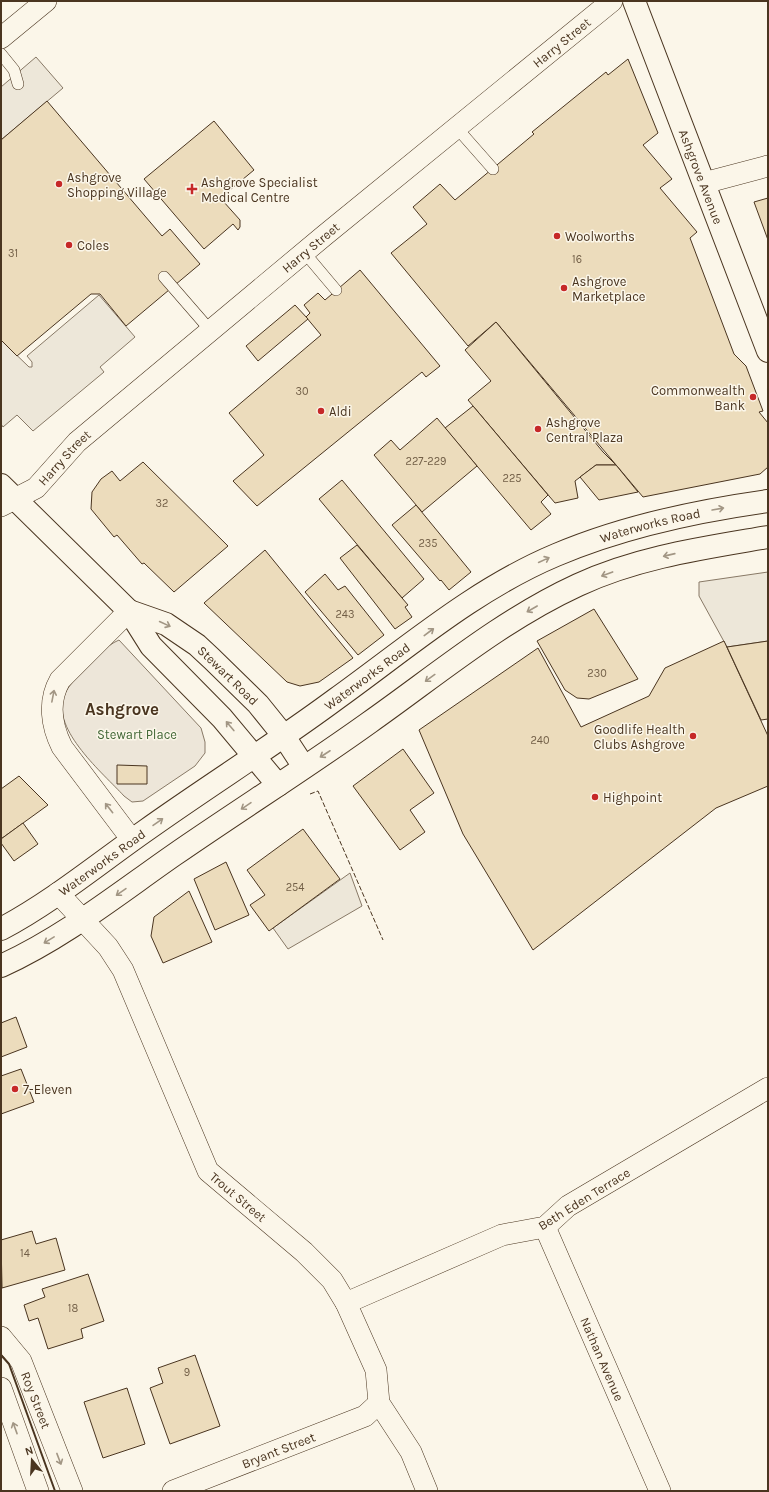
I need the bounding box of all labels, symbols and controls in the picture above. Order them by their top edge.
street label: Harry Street [529,14,593,70]
street label: Ashgrove Avenue [676,127,726,226]
place label: Ashgrove Shopping Village [67,170,167,200]
place label: Ashgrove Specialist Medical Centre [201,175,318,205]
marker: Ashgrove Shopping Village [54,179,64,189]
marker: Ashgrove Specialist Medical Centre [186,183,198,195]
street label: Harry Street [279,219,342,275]
place label: Woolworths [565,229,635,244]
marker: Woolworths [552,231,562,241]
place label: Coles [77,238,109,253]
marker: Coles [64,240,74,250]
house number: 31 [8,247,18,260]
house number: 16 [572,253,582,266]
place label: Ashgrove Marketplace [572,274,646,304]
marker: Ashgrove Marketplace [559,283,569,293]
place label: Commonwealth Bank [651,383,745,413]
house number: 30 [295,385,309,398]
marker: Commonwealth Bank [748,392,758,402]
place label: Aldi [329,404,352,419]
marker: Aldi [316,406,326,416]
place label: Ashgrove Central Plaza [546,415,623,445]
marker: Ashgrove Central Plaza [533,424,543,434]
street label: Harry Street [35,426,93,488]
house number: 227-229 [406,455,446,468]
house number: 225 [503,472,521,485]
house number: 32 [156,497,168,510]
street label: Waterworks Road [598,505,701,545]
one-way arrow [711,505,724,513]
house number: 235 [418,537,438,550]
one-way arrow [663,552,676,560]
one-way arrow [538,556,550,563]
one-way arrow [601,570,613,578]
one-way arrow [526,605,538,613]
house number: 243 [335,608,355,621]
one-way arrow [158,621,170,628]
one-way arrow [423,628,434,636]
street label: Waterworks Road [321,639,413,713]
street label: Stewart Road [195,642,262,708]
house number: 230 [587,667,607,680]
one-way arrow [425,674,436,682]
one-way arrow [50,690,58,703]
district label: Ashgrove [85,699,159,719]
one-way arrow [225,721,234,732]
place label: Goodlife Health Clubs Ashgrove [593,722,685,752]
park label: Stewart Place [97,727,177,742]
marker: Goodlife Health Clubs Ashgrove [688,731,698,741]
house number: 240 [530,734,550,747]
one-way arrow [320,750,331,758]
place label: Highpoint [603,790,662,805]
marker: Highpoint [590,792,600,802]
one-way arrow [241,802,252,810]
one-way arrow [105,803,114,814]
one-way arrow [152,818,163,826]
street label: Waterworks Road [56,826,148,899]
house number: 254 [286,881,304,894]
one-way arrow [116,888,127,896]
one-way arrow [44,936,55,944]
place label: 7-Eleven [23,1082,72,1097]
marker: 7-Eleven [10,1084,20,1094]
street label: Beth Eden Terrace [535,1165,633,1233]
street label: Trout Street [207,1169,270,1225]
house number: 14 [20,1247,30,1260]
house number: 18 [68,1302,78,1315]
street label: Nathan Avenue [578,1315,627,1403]
house number: 9 [184,1366,190,1379]
street label: Roy Street [18,1369,54,1431]
one-way arrow [11,1422,19,1434]
street label: Bryant Street [239,1429,317,1471]
north arrow [12,1440,52,1480]
text: N [23,1444,35,1458]
one-way arrow [56,1453,64,1465]

